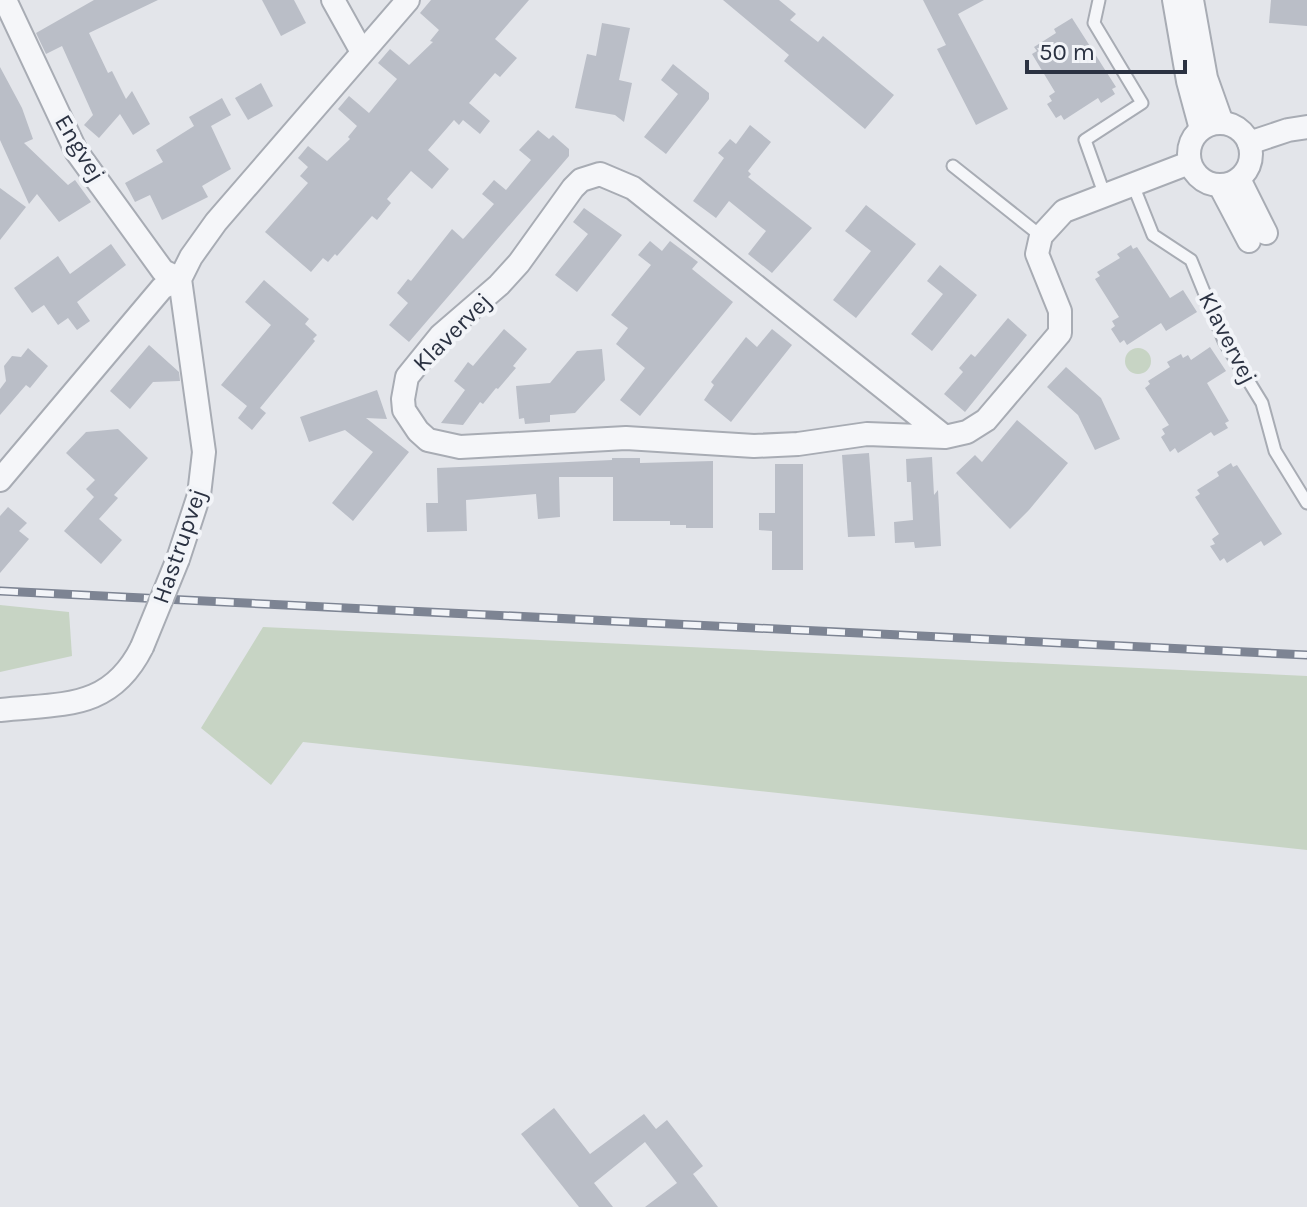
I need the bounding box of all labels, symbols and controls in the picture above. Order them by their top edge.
scale bar [1027,24,1185,74]
text: 50 m [1039,38,1095,66]
street label: Engvej [49,109,111,187]
street label: Klavervej [407,287,497,377]
street label: Klavervej [1193,287,1263,389]
street label: Hastrupvej [146,485,212,607]

